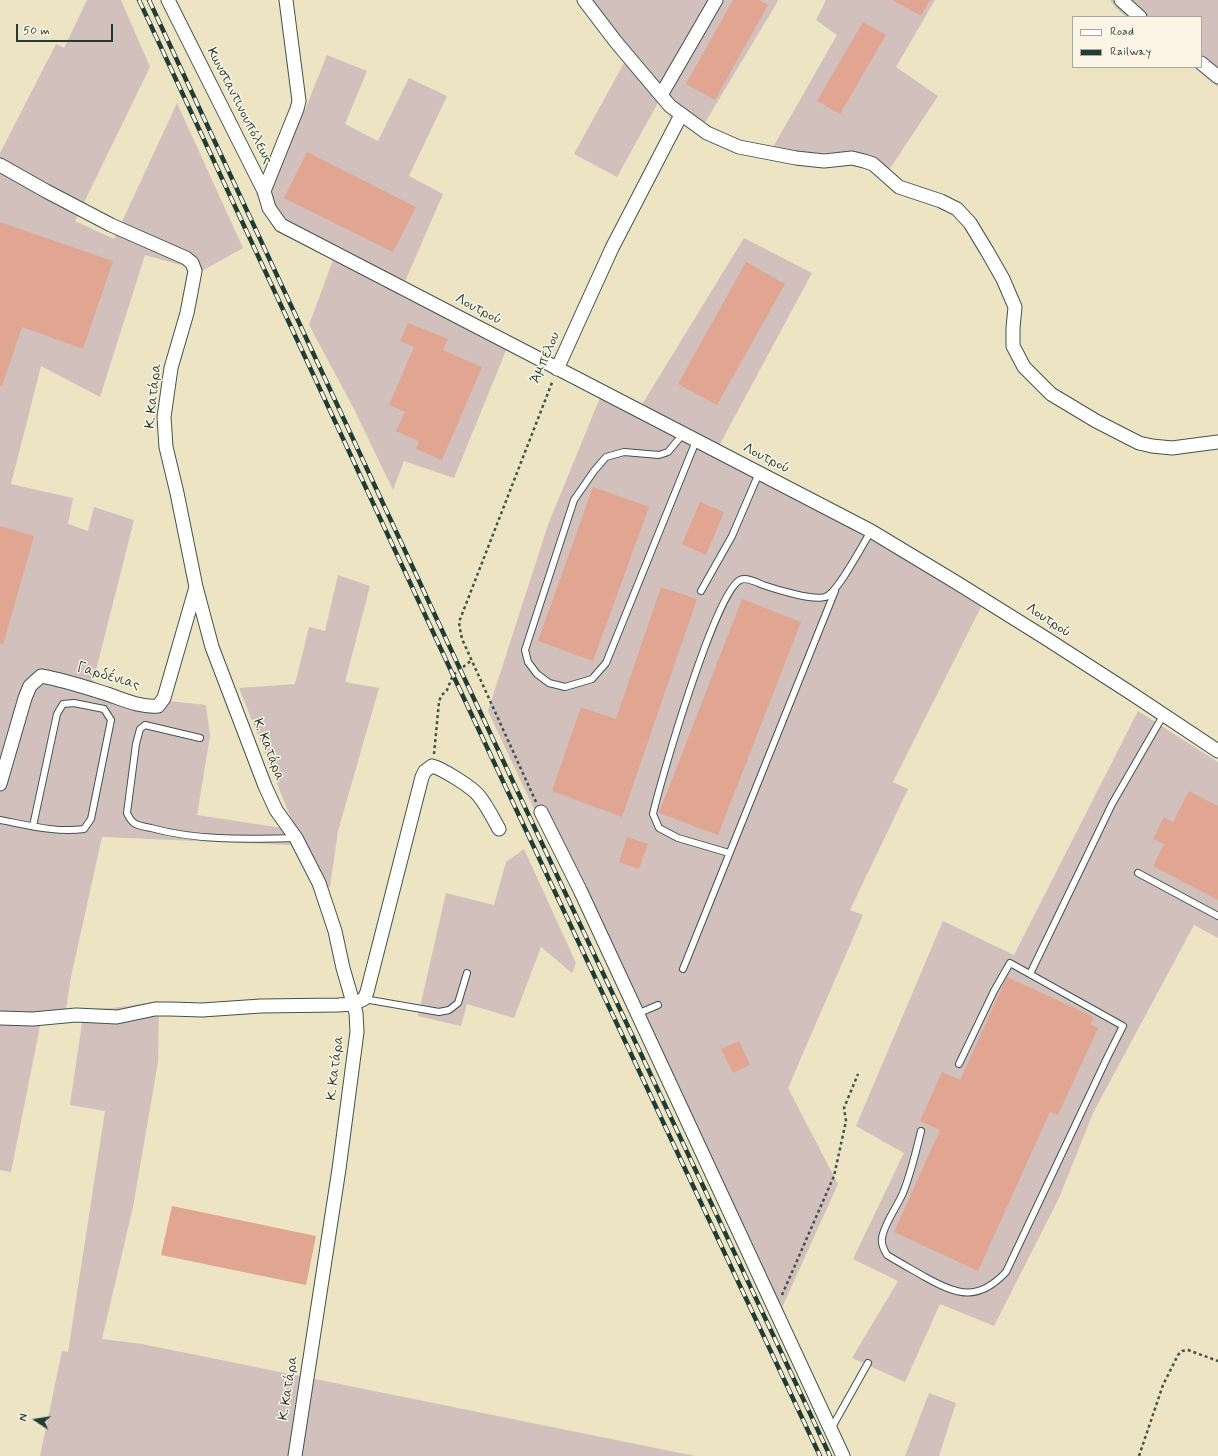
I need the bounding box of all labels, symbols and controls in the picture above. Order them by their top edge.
scale bar [18,16,115,42]
legend [1072,16,1202,68]
text: 50 m [23,23,50,39]
text: Road [1110,24,1134,40]
text: Railway [1110,44,1151,60]
street label: Κωνσταντινουπόλεως [202,45,276,167]
street label: Λουτρού [452,291,504,329]
street label: Άμπελου [528,330,564,386]
street label: Κ. Κατάρα [142,363,166,429]
street label: Λουτρού [740,440,792,478]
street label: Λουτρού [1022,600,1074,642]
street label: Γαρδένιας [75,660,141,694]
street label: Κ. Κατάρα [248,717,288,783]
street label: Κ. Κατάρα [324,1035,348,1101]
street label: Κ. Κατάρα [276,1354,302,1422]
north arrow [16,1400,56,1440]
text: N [17,1412,32,1423]

